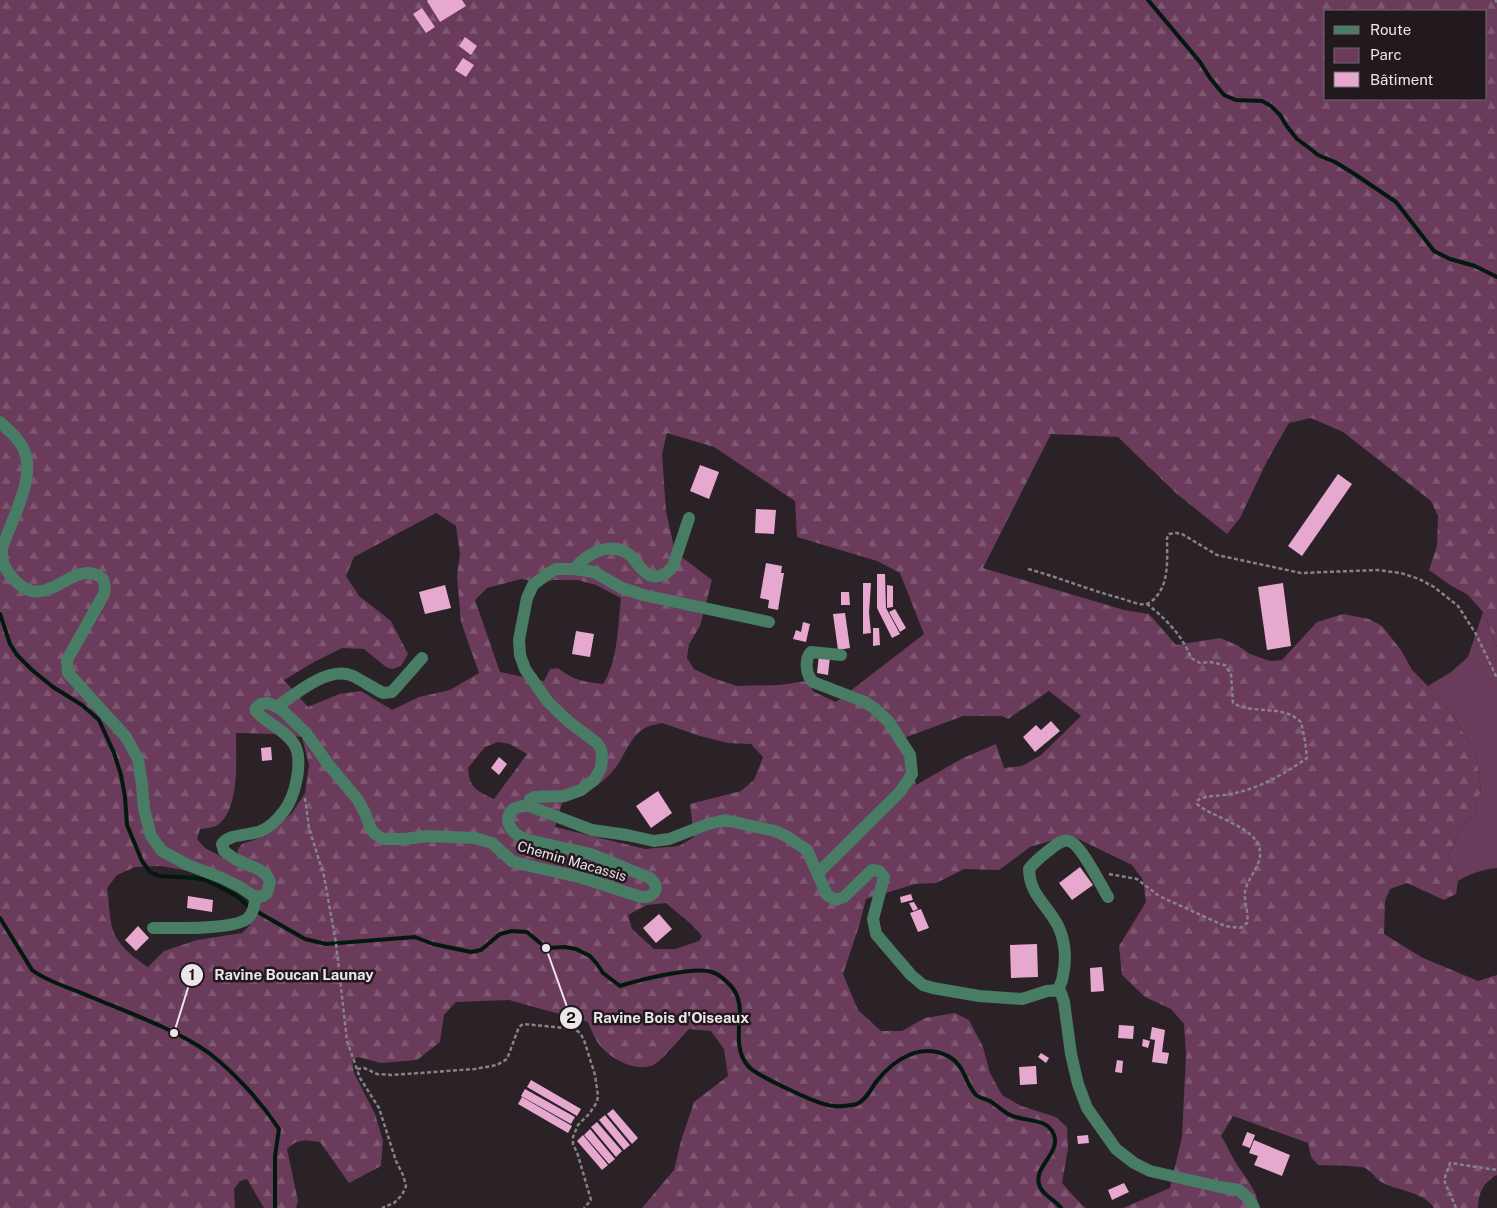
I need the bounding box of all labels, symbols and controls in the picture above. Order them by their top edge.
legend [1324,10,1487,100]
text: Route [1370,21,1411,38]
text: Parc [1370,46,1402,63]
text: Bâtiment [1370,71,1433,88]
street label: Chemin Macassis [516,838,628,884]
callout: Ravine Boucan Launay [179,960,384,990]
text: 1 [189,966,195,983]
text: Ravine Boucan Launay [214,966,374,983]
callout: Ravine Bois d'Oiseaux [558,1003,760,1033]
text: 2 [566,1009,576,1026]
text: Ravine Bois d'Oiseaux [593,1009,749,1026]

